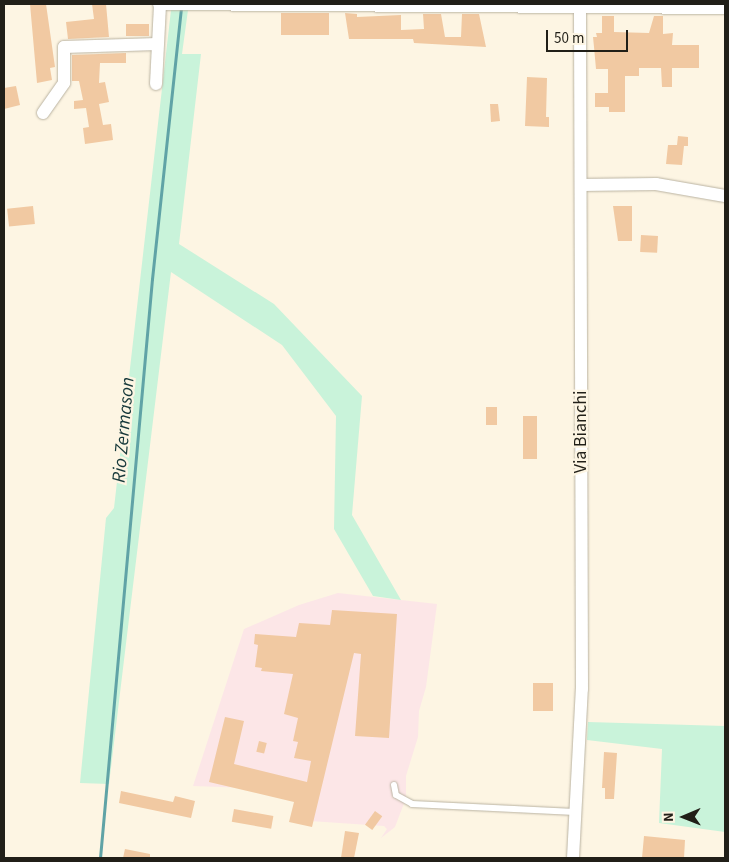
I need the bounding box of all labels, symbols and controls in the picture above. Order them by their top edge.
scale bar [549,20,632,52]
text: 50 m [554,28,584,49]
water label: Rio Zermason [108,376,140,484]
street label: Via Bianchi [570,391,592,473]
north arrow [659,792,709,842]
text: N [659,812,679,822]

